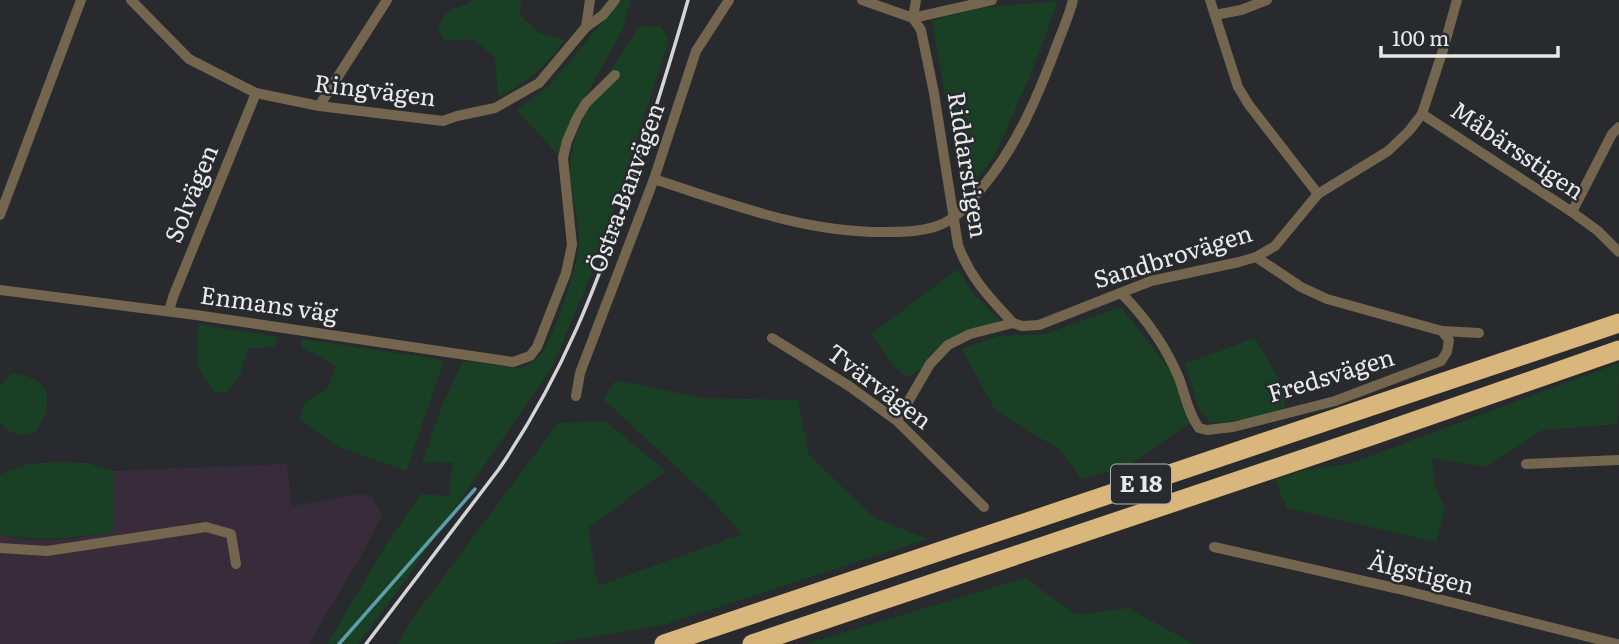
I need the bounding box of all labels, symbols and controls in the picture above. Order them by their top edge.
scale bar [1381,14,1558,58]
text: 100 m [1392,21,1449,52]
street label: Ringvägen [312,64,438,113]
street label: Riddarstigen [941,89,998,240]
street label: Måbärsstigen [1445,91,1592,207]
street label: Östra Banvägen [578,97,672,277]
street label: Solvägen [154,139,225,247]
street label: Sandbrovägen [1089,214,1256,295]
street label: Enmans väg [198,276,341,330]
street label: Tvärvägen [821,334,940,436]
street label: Fredsvägen [1263,338,1398,409]
road number: E 18 [1111,464,1171,504]
street label: Älgstigen [1365,542,1478,602]

